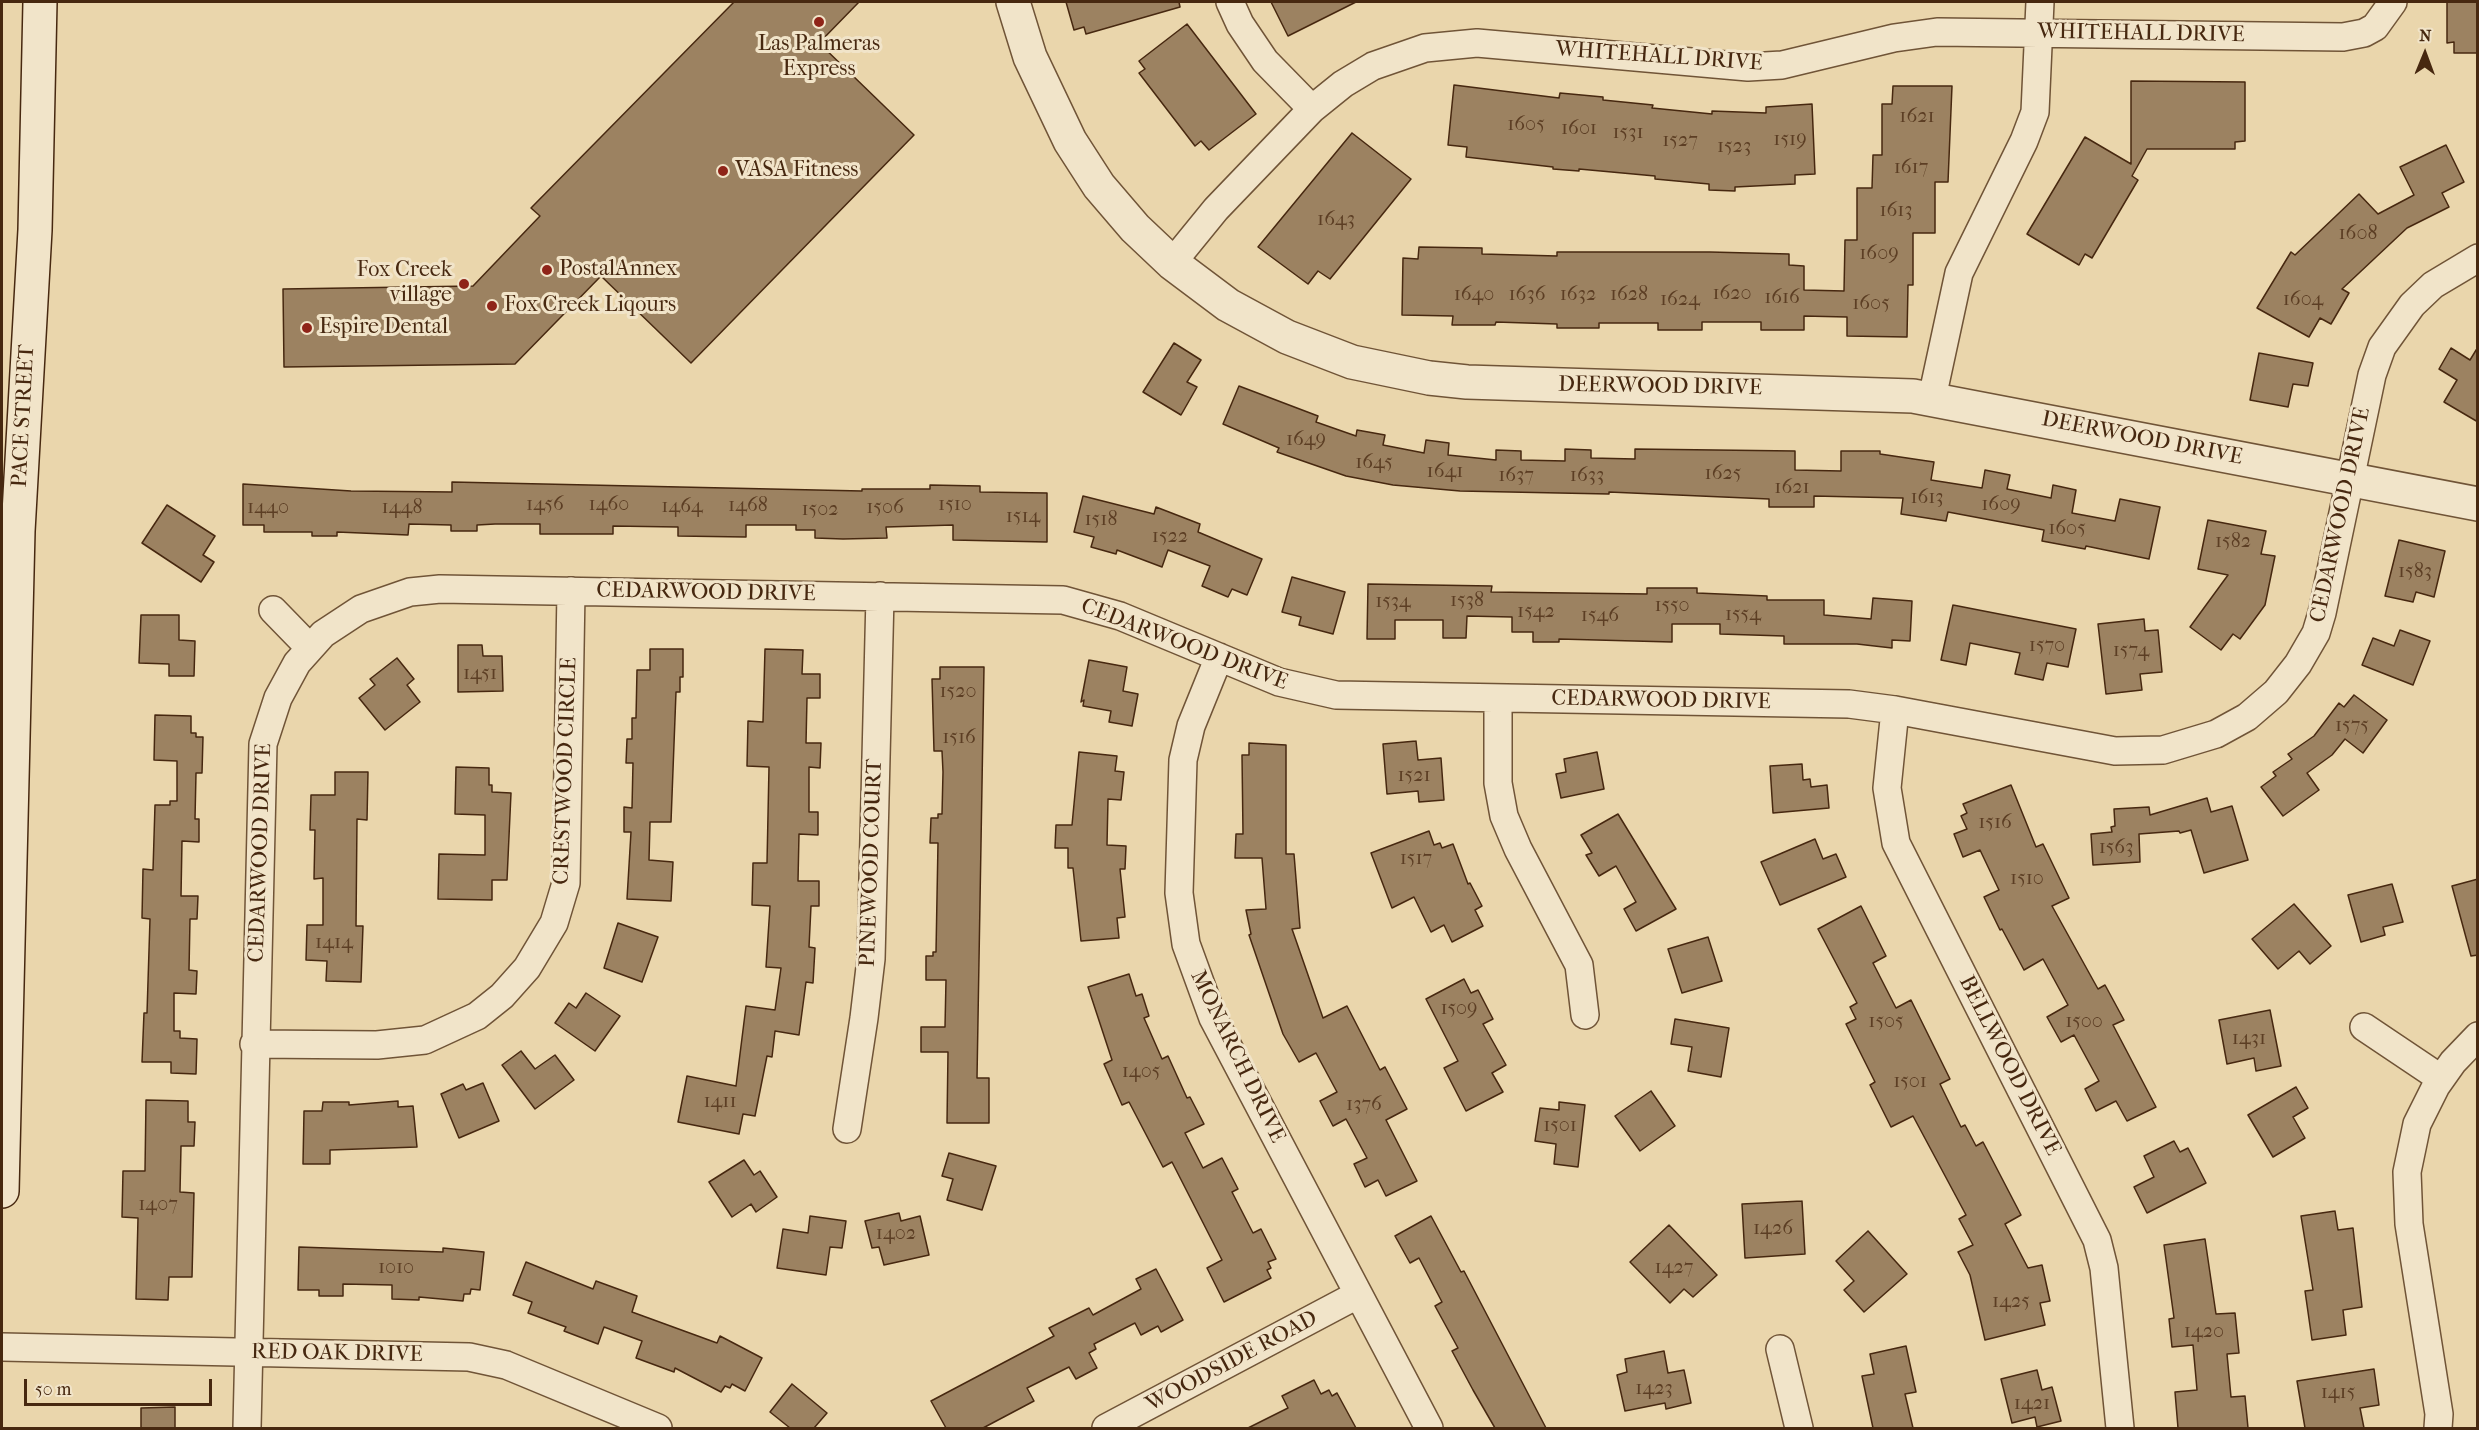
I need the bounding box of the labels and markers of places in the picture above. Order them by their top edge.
marker: Las Palmeras Express [812,15,826,29]
place label: Las Palmeras Express [758,32,880,84]
place label: VASA Fitness [735,158,858,184]
marker: VASA Fitness [716,164,730,178]
place label: PostalAnnex [559,257,677,283]
place label: Fox Creek village [356,258,452,310]
marker: PostalAnnex [540,263,554,277]
marker: Fox Creek village [457,277,471,291]
place label: Fox Creek Liqours [504,293,676,319]
marker: Fox Creek Liqours [485,299,499,313]
place label: Espire Dental [319,315,448,341]
marker: Espire Dental [300,321,314,335]

